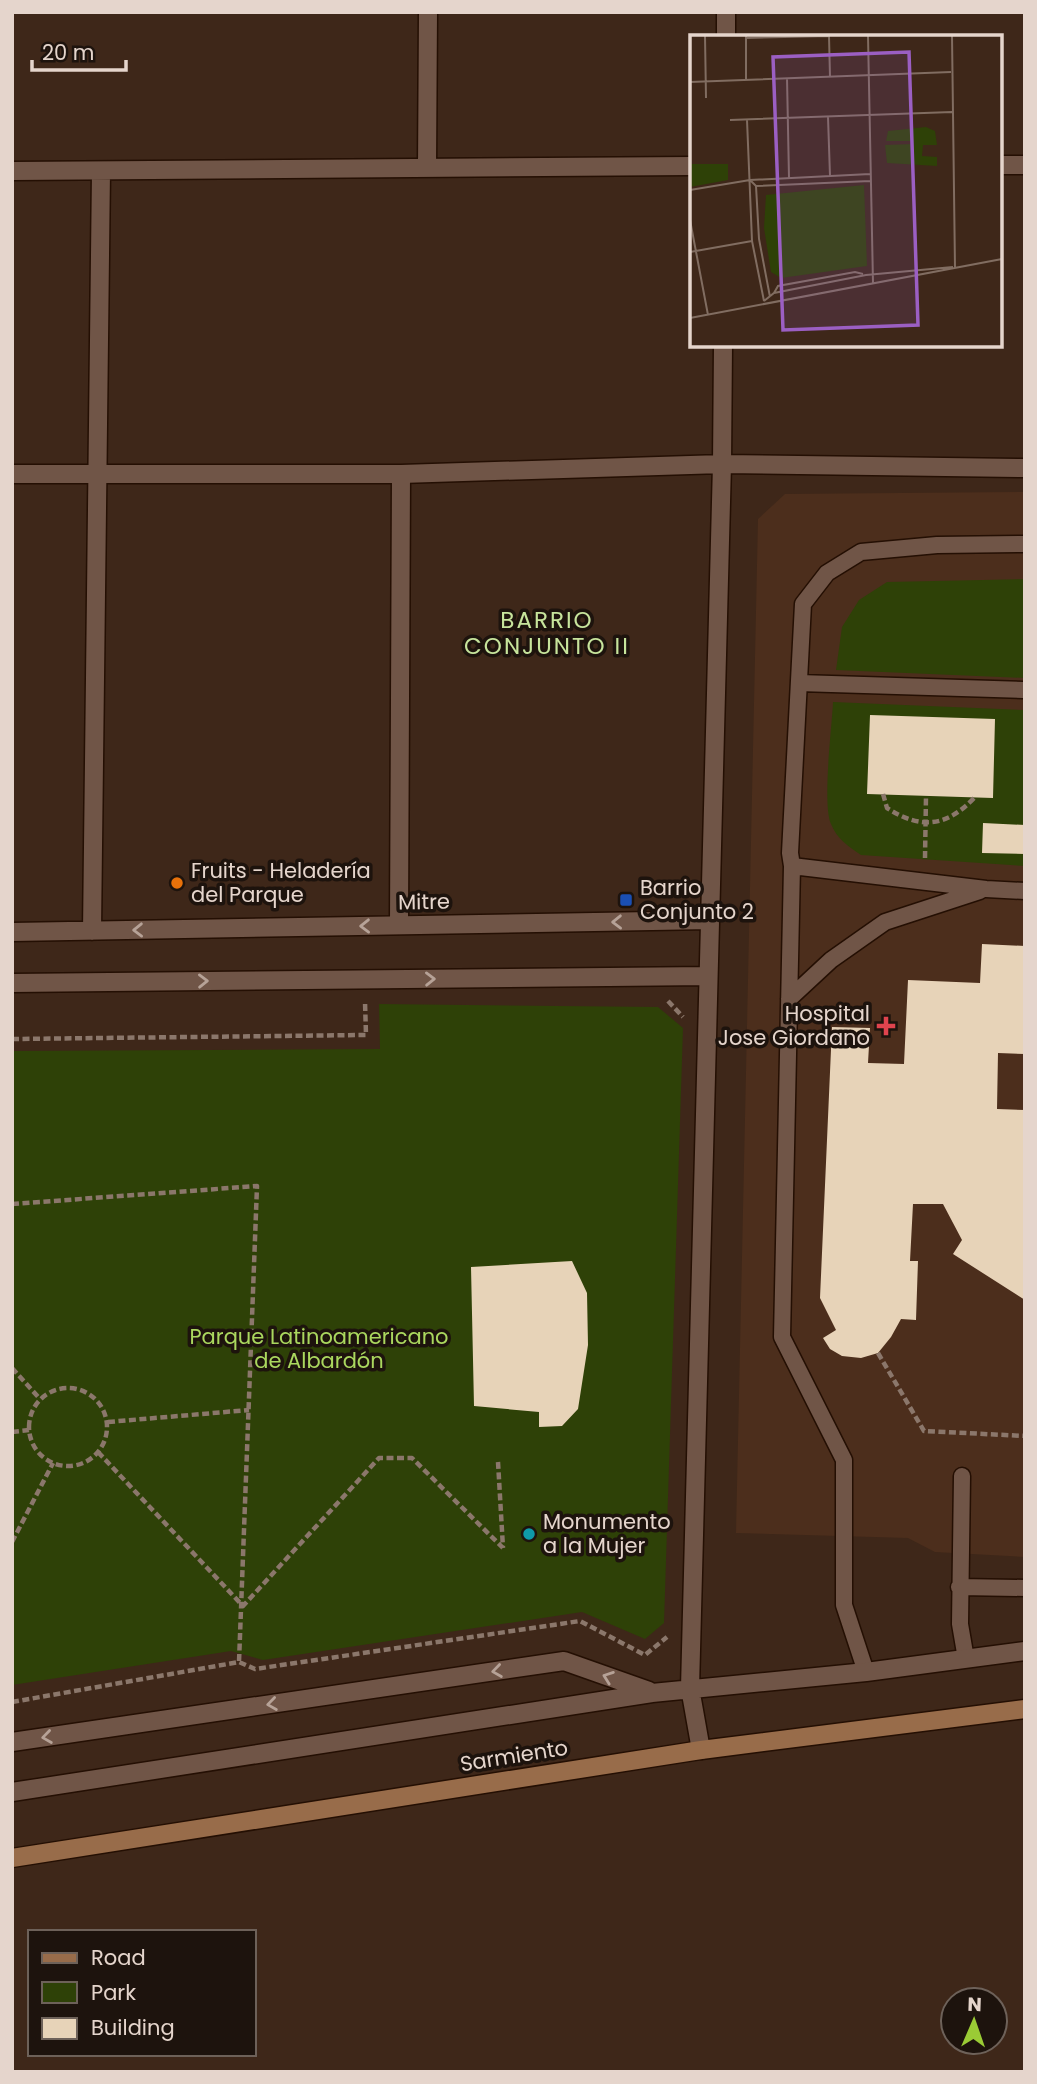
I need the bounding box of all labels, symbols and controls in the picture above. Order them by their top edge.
scale bar [32,28,126,72]
inset map [690,35,1002,346]
text: 20 m [42,38,95,67]
district label: BARRIO CONJUNTO II [464,604,630,662]
place label: Fruits - Heladería del Parque [191,856,371,909]
place label: Barrio Conjunto 2 [640,873,754,926]
marker: Fruits - Heladería del Parque [169,875,185,891]
street label: Mitre [398,887,450,916]
marker: Barrio Conjunto 2 [618,892,634,908]
one-way arrow [611,914,622,930]
one-way arrow [359,918,370,934]
one-way arrow [132,922,142,938]
one-way arrow [426,971,436,987]
one-way arrow [198,973,209,989]
place label: Hospital Jose Giordano [718,999,870,1052]
marker: Hospital Jose Giordano [876,1016,896,1036]
park label: Parque Latinoamericano de Albardón [189,1322,449,1375]
place label: Monumento a la Mujer [543,1507,671,1560]
marker: Monumento a la Mujer [521,1526,537,1542]
one-way arrow [491,1663,503,1678]
one-way arrow [603,1671,615,1685]
one-way arrow [266,1696,278,1711]
one-way arrow [41,1729,52,1744]
street label: Sarmiento [458,1733,570,1778]
legend [28,1930,256,2056]
text: Road [91,1943,146,1972]
text: Park [91,1978,136,2007]
north arrow [939,1986,1009,2056]
text: N [967,1991,982,2018]
text: Building [91,2013,175,2042]

